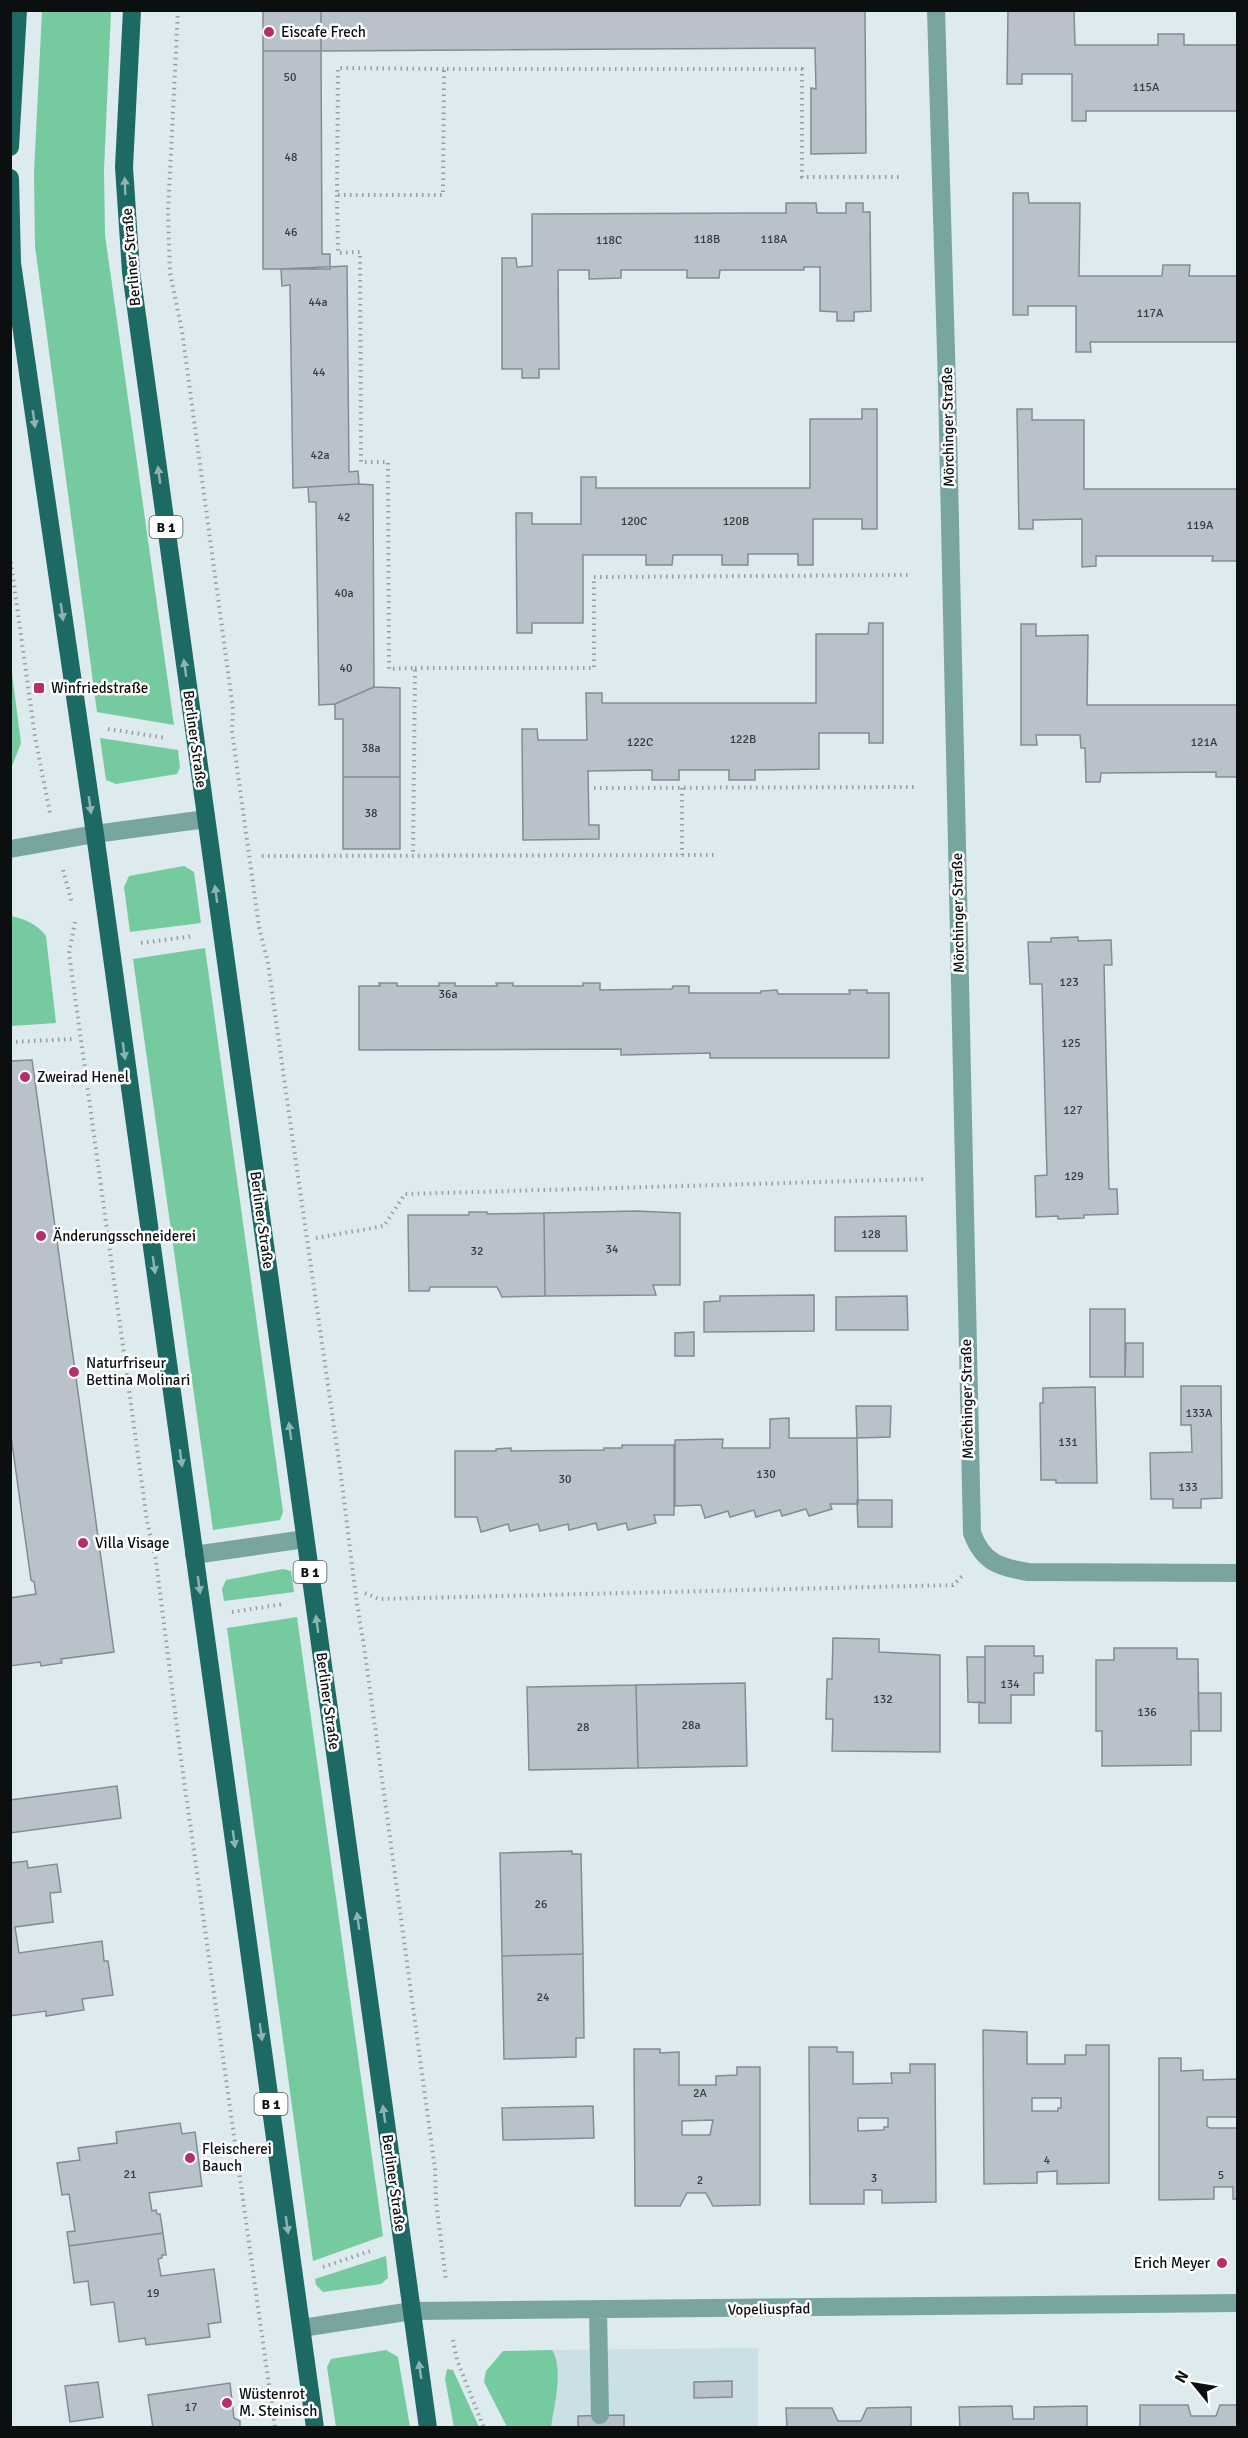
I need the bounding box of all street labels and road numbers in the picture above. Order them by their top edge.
street label: Berliner Straße [118,207,144,307]
street label: Mörchinger Straße [938,367,958,487]
road number: B 1 [150,516,182,538]
street label: Berliner Straße [179,689,211,789]
street label: Mörchinger Straße [948,853,968,973]
street label: Berliner Straße [246,1170,278,1270]
street label: Mörchinger Straße [957,1339,977,1459]
road number: B 1 [294,1561,326,1583]
street label: Berliner Straße [312,1651,344,1751]
road number: B 1 [254,2093,288,2115]
street label: Berliner Straße [378,2133,410,2233]
street label: Vopeliuspfad [727,2299,811,2319]

